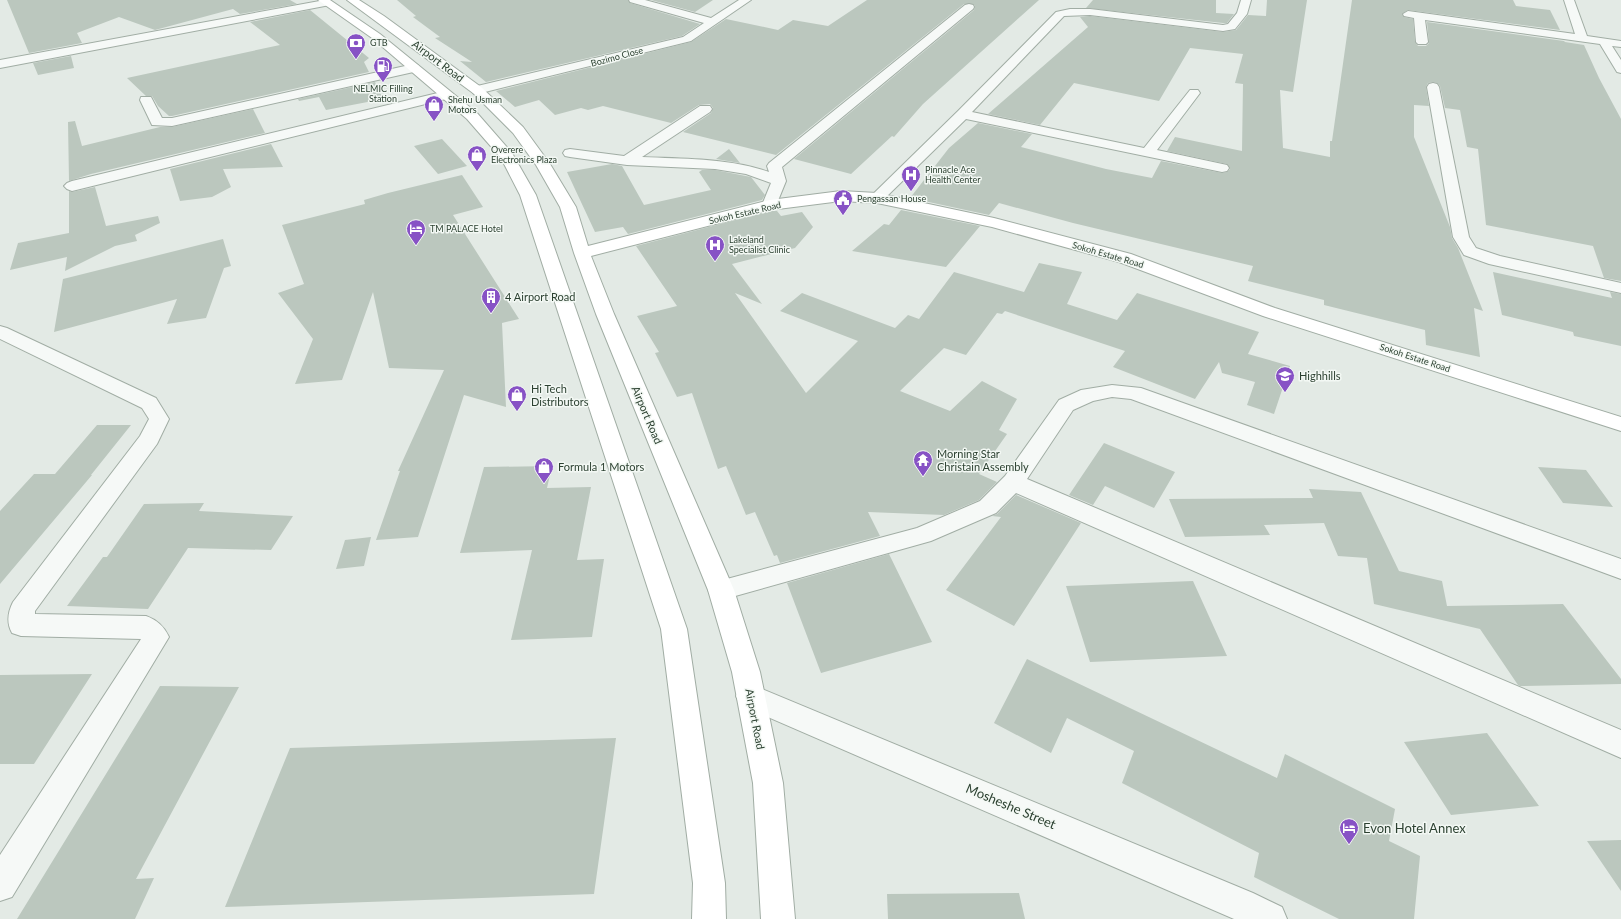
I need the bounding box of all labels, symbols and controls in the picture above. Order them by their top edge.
bank icon: GTB [345,32,367,60]
place label: GTB [370,37,388,48]
street label: Airport Road [410,37,467,84]
street label: Bozimo Close [590,44,644,69]
fuel station icon: NELMIC Filling Station [372,55,394,83]
place label: NELMIC Filling Station [353,83,413,104]
shop icon: Shehu Usman Motors [423,94,445,122]
place label: Shehu Usman Motors [448,94,502,115]
shop icon: Overere Electronics Plaza [466,144,488,172]
place label: Overere Electronics Plaza [491,144,557,165]
hospital icon: Pinnacle Ace Health Center [900,164,922,192]
place label: Pinnacle Ace Health Center [925,164,981,185]
public building icon: Pengassan House [832,188,854,216]
place label: Pengassan House [857,193,926,204]
street label: Sokoh Estate Road [708,199,782,226]
hotel icon: TM PALACE Hotel [405,218,427,246]
place label: TM PALACE Hotel [430,223,503,234]
hospital icon: Lakeland Specialist Clinic [704,234,726,262]
place label: Lakeland Specialist Clinic [729,234,791,255]
street label: Sokoh Estate Road [1071,239,1145,270]
building icon: 4 Airport Road [480,286,502,314]
place label: 4 Airport Road [505,290,575,303]
street label: Sokoh Estate Road [1378,341,1452,374]
school or university icon: Highhills [1274,365,1296,393]
place label: Highhills [1299,369,1341,382]
place label: Hi Tech Distributors [531,382,589,408]
shop icon: Hi Tech Distributors [506,384,528,412]
street label: Airport Road [629,384,665,446]
place label: Morning Star Christain Assembly [937,447,1029,473]
temple icon: Morning Star Christain Assembly [912,449,934,477]
shop icon: Formula 1 Motors [533,456,555,484]
place label: Formula 1 Motors [558,460,645,473]
street label: Airport Road [743,687,768,750]
street label: Mosheshe Street [964,780,1059,832]
hotel icon: Evon Hotel Annex [1338,817,1360,845]
place label: Evon Hotel Annex [1363,820,1466,836]

